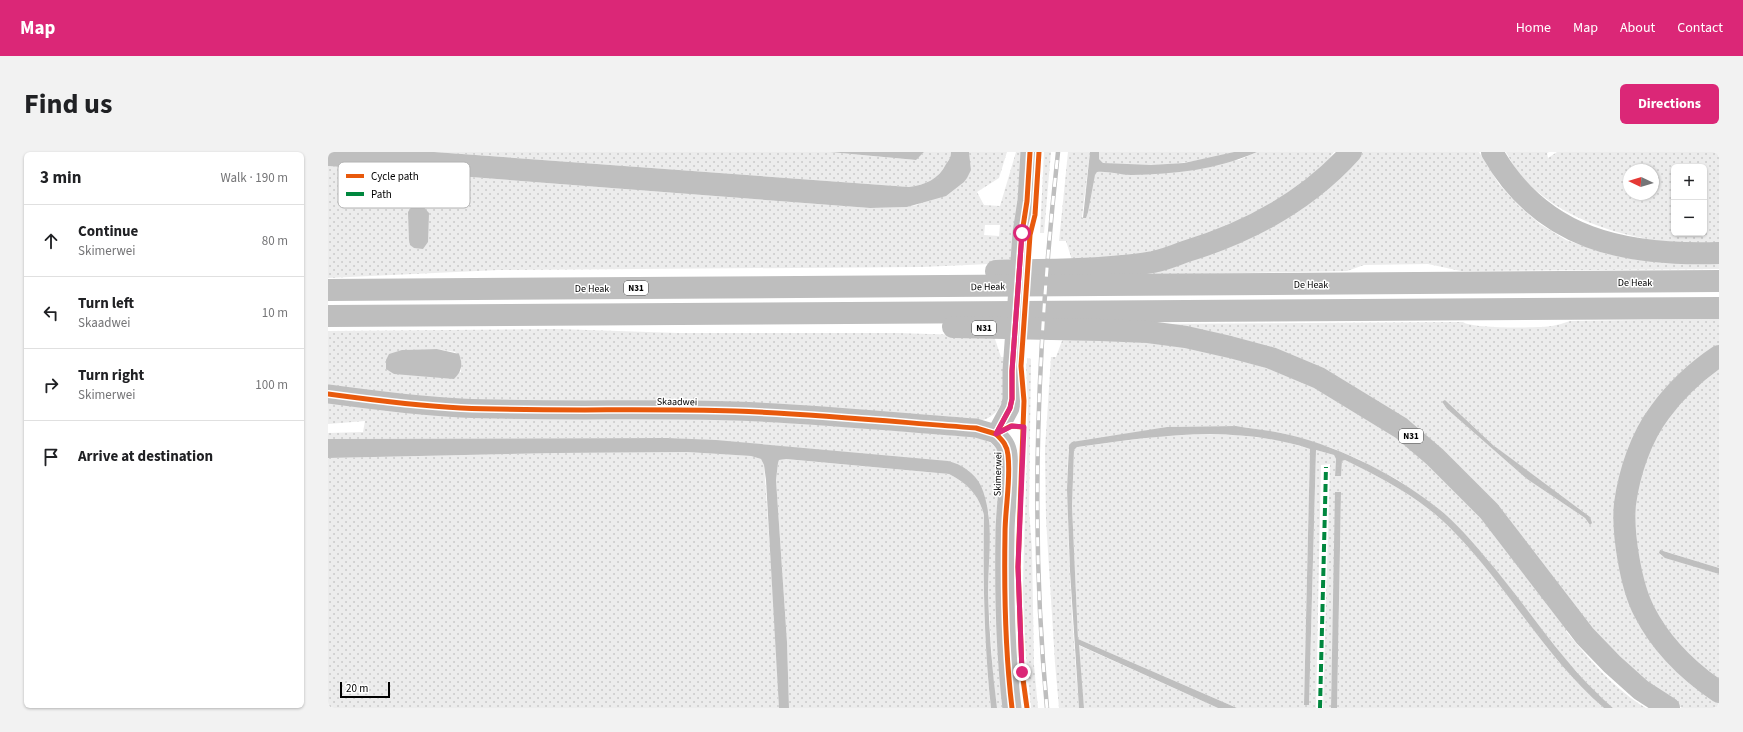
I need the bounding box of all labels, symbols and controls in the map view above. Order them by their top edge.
text: Map [20,15,55,42]
text: Home [1516,18,1551,38]
text: Map [1573,18,1598,38]
text: About [1620,18,1655,38]
text: Contact [1677,18,1723,38]
text: Find us [24,84,112,124]
button: Directions [1620,84,1719,124]
legend [338,162,470,208]
north arrow [1623,164,1659,200]
map controls [1671,164,1707,236]
button: + [1671,164,1707,200]
text: 3 min [40,166,81,190]
text: Walk · 190 m [220,169,288,187]
text: Cycle path [371,169,419,184]
text: Path [371,187,392,202]
button: − [1671,200,1707,236]
text: Continue [78,221,138,242]
route start [1013,224,1031,242]
icon: ahead [40,230,62,252]
text: 80 m [262,232,288,250]
text: Skimerwei [78,242,136,260]
street label: De Heak [1618,276,1652,290]
street label: De Heak [1294,278,1328,292]
street label: De Heak [971,280,1005,294]
road number: N31 [624,281,648,295]
street label: De Heak [575,282,609,296]
text: Turn left [78,293,134,314]
icon: left [40,302,62,324]
text: 10 m [262,304,288,322]
text: Skaadwei [78,314,131,332]
road number: N31 [972,321,996,335]
text: Turn right [78,365,144,386]
icon: right [40,374,62,396]
text: 100 m [255,376,288,394]
text: Skimerwei [78,386,136,404]
street label: Skaadwei [657,395,697,409]
road number: N31 [1399,429,1423,443]
icon: arrive [40,446,62,468]
text: Arrive at destination [78,446,213,467]
street label: Skimerwei [991,452,1005,496]
route end [1013,663,1031,681]
scale bar [340,680,390,699]
text: 20 m [346,681,368,696]

